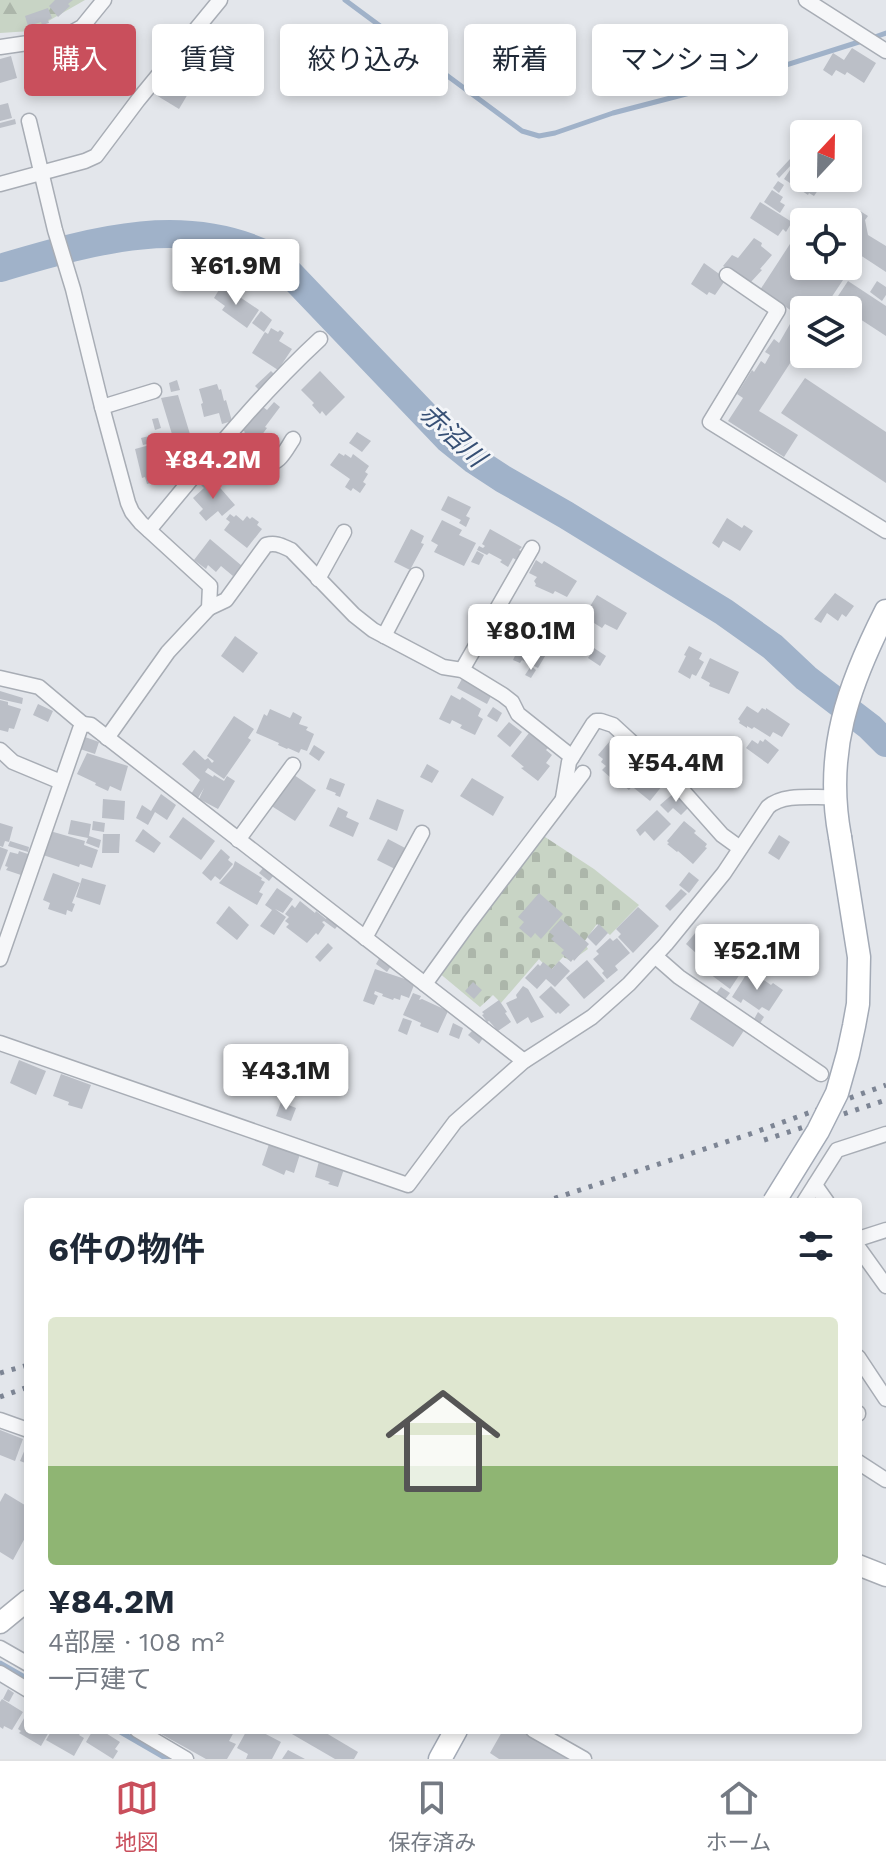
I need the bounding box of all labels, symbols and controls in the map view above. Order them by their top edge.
chip: 購入 [24,24,136,96]
chip: 賃貸 [152,24,264,96]
chip: 絞り込み [280,24,448,96]
chip: 新着 [464,24,576,96]
chip: マンション [592,24,788,96]
north arrow [790,120,862,192]
map controls [790,120,862,368]
button: locate [790,208,862,280]
pin: ¥61.9M [171,239,301,307]
text: ¥61.9M [190,250,282,280]
button: layers [790,296,862,368]
water label: 赤沼川 [414,397,494,475]
pin: ¥84.2M [148,433,278,501]
text: ¥84.2M [165,444,262,474]
pin: ¥80.1M [466,604,596,672]
text: ¥80.1M [486,615,576,645]
pin: ¥54.4M [611,736,741,804]
text: ¥54.4M [627,747,725,777]
pin: ¥52.1M [692,924,822,992]
text: ¥52.1M [713,935,801,965]
pin: ¥43.1M [221,1044,351,1112]
text: ¥43.1M [241,1055,331,1085]
icon: filters [794,1224,838,1268]
text: 6件の物件 [48,1229,205,1269]
icon: home [371,1369,515,1513]
text: ¥84.2M [48,1581,175,1621]
text: 4部屋 · 108 m² [48,1627,224,1657]
text: 一戸建て [48,1664,152,1694]
tab: 地図 [115,1776,159,1856]
tab: 保存済み [388,1776,476,1856]
tab: ホーム [706,1776,771,1856]

